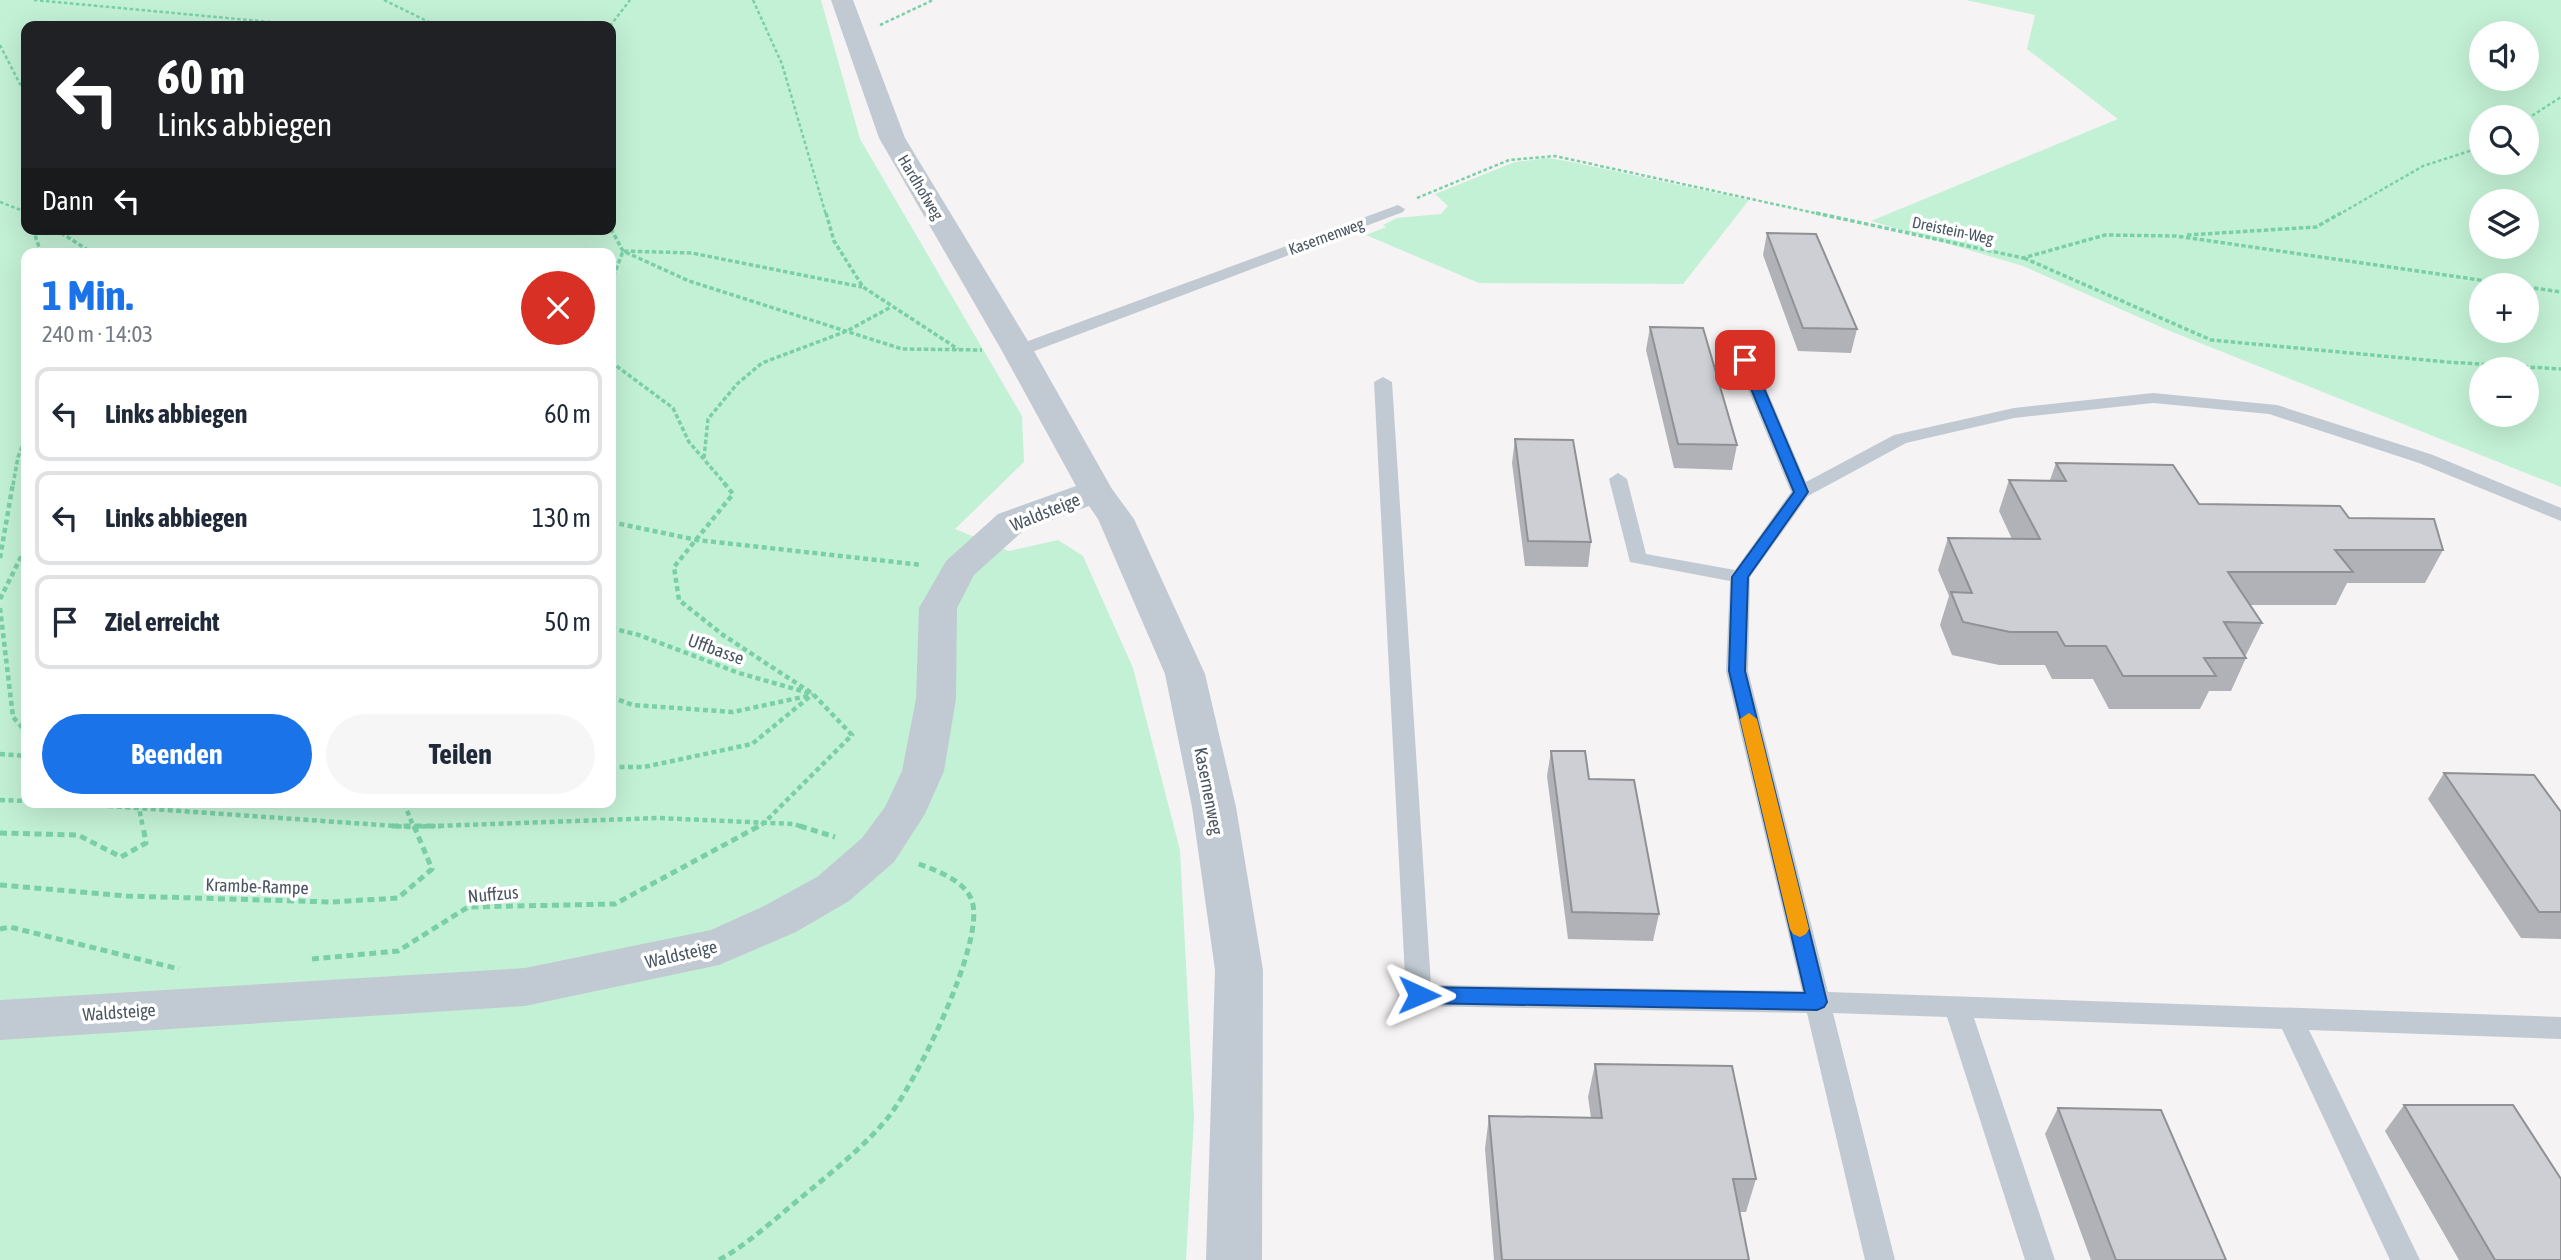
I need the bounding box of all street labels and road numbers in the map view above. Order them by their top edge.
street label: Hardhofweg [894,151,947,223]
street label: Dreistein-Weg [1910,213,1995,248]
street label: Kasernenweg [1286,214,1367,259]
street label: Waldsteige [1007,489,1083,535]
street label: Uffbasse [685,629,747,669]
street label: Kasernenweg [1190,745,1228,837]
street label: Krambe-Rampe [205,874,309,898]
street label: Nuffzus [467,881,519,907]
street label: Waldsteige [643,936,719,972]
street label: Waldsteige [82,999,156,1025]

